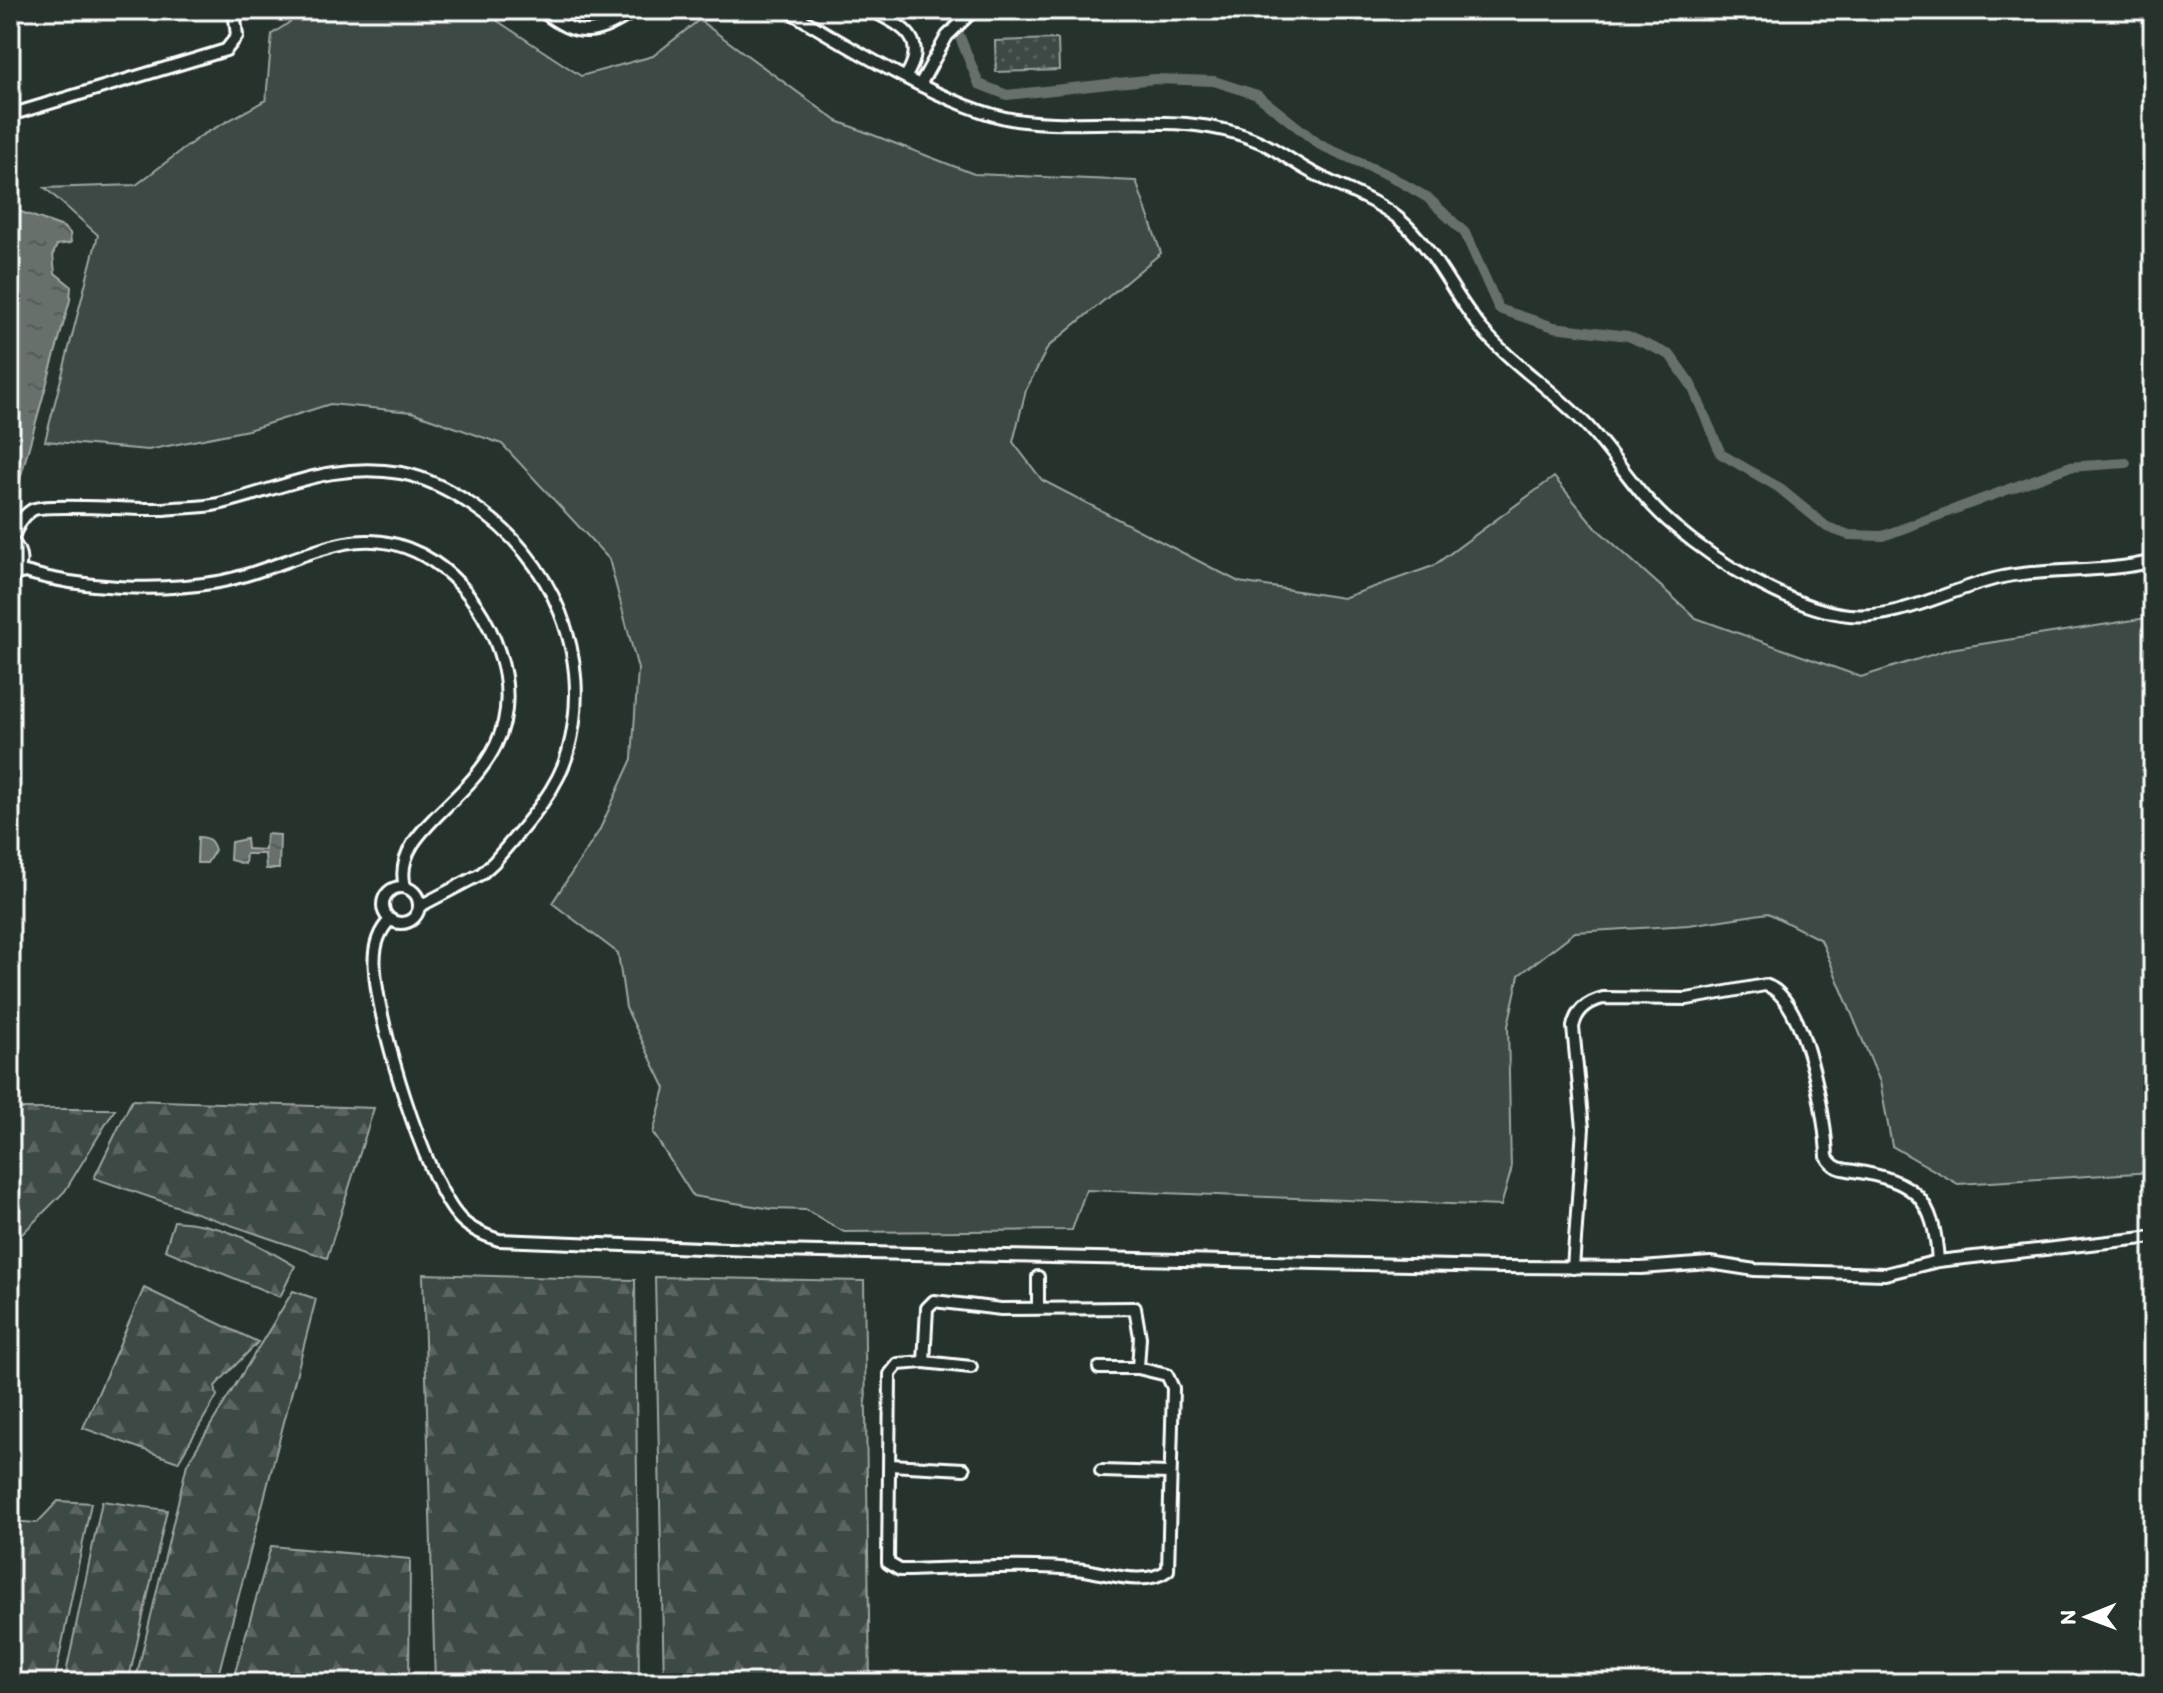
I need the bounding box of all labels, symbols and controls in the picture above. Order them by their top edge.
north arrow [2047,1577,2127,1657]
text: N [2054,1610,2081,1625]

